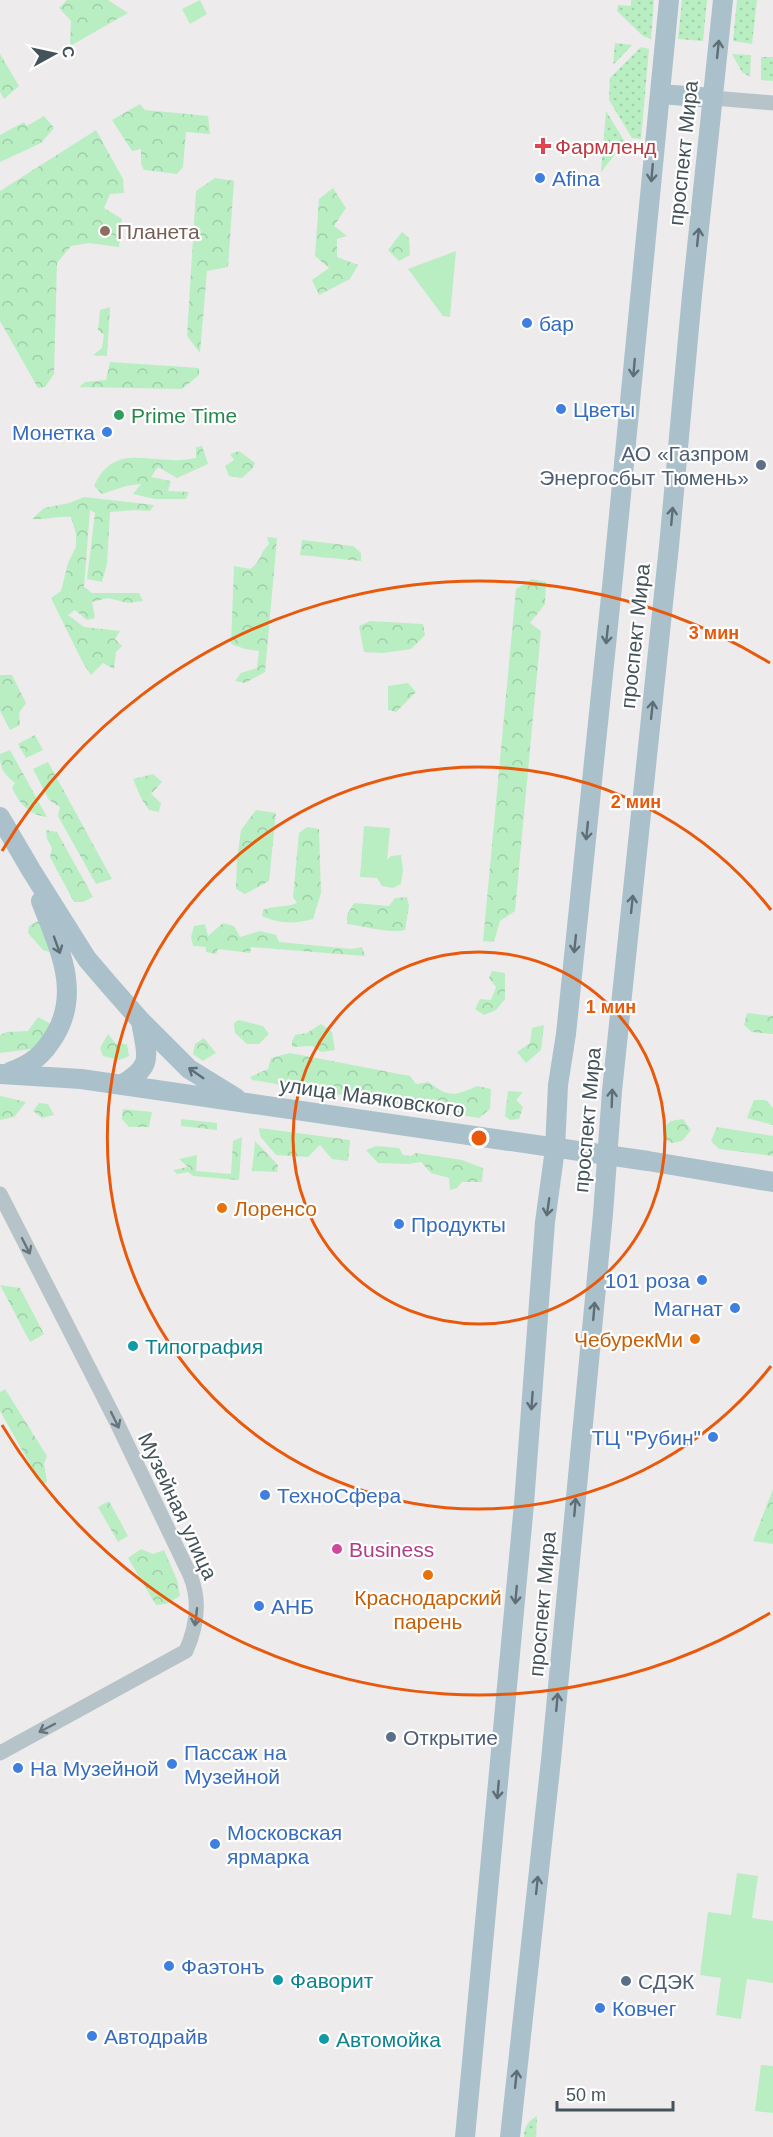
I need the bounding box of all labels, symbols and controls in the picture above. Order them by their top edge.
north arrow [24,24,84,84]
one-way arrow [713,39,724,59]
text: С [59,45,78,59]
street label: проспект Мира [664,79,702,227]
place label: Фармленд [555,135,657,158]
marker: Фармленд [536,139,550,153]
one-way arrow [646,163,657,183]
place label: Afina [552,167,600,190]
marker: Afina [533,171,547,185]
place label: Планета [117,220,200,243]
marker: Планета [98,224,112,238]
one-way arrow [693,227,704,247]
place label: бар [539,312,574,335]
marker: бар [520,316,534,330]
one-way arrow [628,357,639,377]
place label: Цветы [573,398,635,421]
marker: Цветы [554,402,568,416]
place label: Prime Time [131,404,237,427]
marker: Prime Time [112,408,126,422]
place label: Монетка [12,421,95,444]
marker: Монетка [100,425,114,439]
place label: АО «Газпром Энергосбыт Тюмень» [539,442,749,489]
marker: АО «Газпром Энергосбыт Тюмень» [754,458,768,472]
one-way arrow [667,506,678,526]
street label: проспект Мира [616,562,654,710]
text: 3 мин [689,623,739,643]
one-way arrow [601,625,612,645]
one-way arrow [647,700,658,720]
text: 2 мин [611,792,661,812]
one-way arrow [581,821,592,840]
one-way arrow [627,894,638,914]
one-way arrow [569,934,580,954]
one-way arrow [53,935,64,954]
text: 1 мин [586,997,636,1017]
street label: проспект Мира [569,1046,605,1194]
one-way arrow [188,1067,205,1080]
street label: улица Маяковского [278,1073,466,1121]
one-way arrow [606,1088,618,1108]
centre of rings [469,1128,489,1148]
one-way arrow [542,1196,553,1216]
place label: Лоренсо [234,1197,317,1220]
marker: Лоренсо [215,1201,229,1215]
place label: Продукты [411,1213,506,1236]
marker: Продукты [392,1217,406,1231]
one-way arrow [21,1236,33,1254]
place label: 101 роза [605,1269,690,1292]
marker: 101 роза [695,1273,709,1287]
place label: Магнат [653,1297,723,1320]
marker: Магнат [728,1301,742,1315]
one-way arrow [589,1302,600,1322]
place label: ЧебурекМи [574,1328,683,1351]
marker: ЧебурекМи [688,1332,702,1346]
place label: Типография [145,1335,263,1358]
marker: Типография [126,1339,140,1353]
one-way arrow [526,1391,537,1410]
one-way arrow [109,1410,121,1428]
place label: ТЦ "Рубин" [592,1426,701,1449]
street label: Музейная улица [134,1429,222,1583]
marker: ТЦ "Рубин" [706,1430,720,1444]
place label: ТехноСфера [277,1484,401,1507]
marker: ТехноСфера [258,1488,272,1502]
one-way arrow [570,1498,581,1518]
street label: проспект Мира [524,1530,560,1678]
place label: Business [349,1538,434,1561]
marker: Business [330,1542,344,1556]
marker: Краснодарский парень [421,1568,435,1582]
one-way arrow [510,1585,521,1605]
place label: Краснодарский парень [354,1586,502,1633]
place label: АНБ [271,1595,314,1618]
marker: АНБ [252,1599,266,1613]
one-way arrow [190,1607,201,1626]
one-way arrow [552,1692,563,1712]
one-way arrow [38,1723,56,1734]
place label: Открытие [403,1726,498,1749]
marker: Открытие [384,1730,398,1744]
place label: Пассаж на Музейной [184,1741,287,1788]
place label: На Музейной [30,1757,159,1780]
marker: Пассаж на Музейной [165,1757,179,1771]
marker: На Музейной [11,1761,25,1775]
one-way arrow [492,1779,503,1799]
place label: Московская ярмарка [227,1821,342,1868]
marker: Московская ярмарка [208,1837,222,1851]
one-way arrow [532,1876,543,1895]
place label: Фаэтонъ [181,1955,265,1978]
marker: Фаэтонъ [162,1959,176,1973]
place label: Фаворит [290,1969,374,1992]
place label: СДЭК [638,1970,695,1993]
marker: Фаворит [271,1973,285,1987]
marker: СДЭК [619,1974,633,1988]
place label: Ковчег [612,1997,677,2020]
marker: Ковчег [593,2001,607,2015]
place label: Автодрайв [104,2025,208,2048]
place label: Автомойка [336,2028,441,2051]
marker: Автодрайв [85,2029,99,2043]
marker: Автомойка [317,2032,331,2046]
one-way arrow [511,2069,522,2089]
scale bar [557,2074,672,2112]
text: 50 m [566,2085,606,2105]

